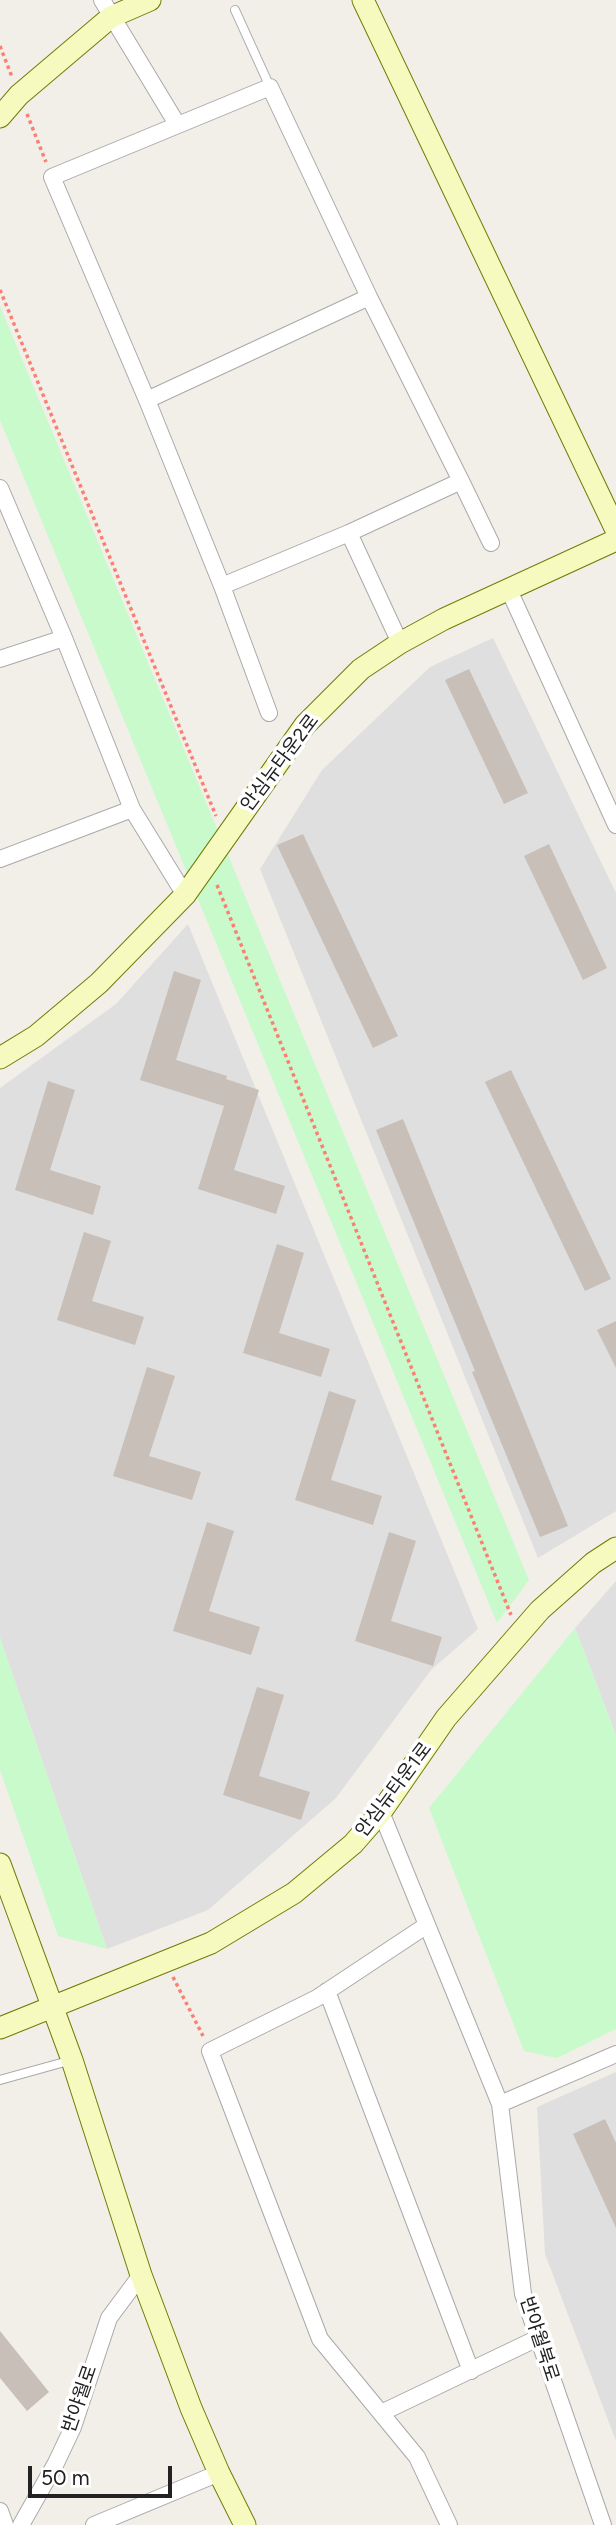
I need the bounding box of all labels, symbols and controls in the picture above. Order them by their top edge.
street label: 안심뉴타운2로 [236,710,324,816]
street label: 안심뉴타운1로 [351,1738,437,1842]
street label: 반야월북로 [515,2294,563,2384]
street label: 반야월로 [58,2362,102,2436]
scale bar [32,2452,175,2496]
text: 50 m [41,2465,90,2490]

